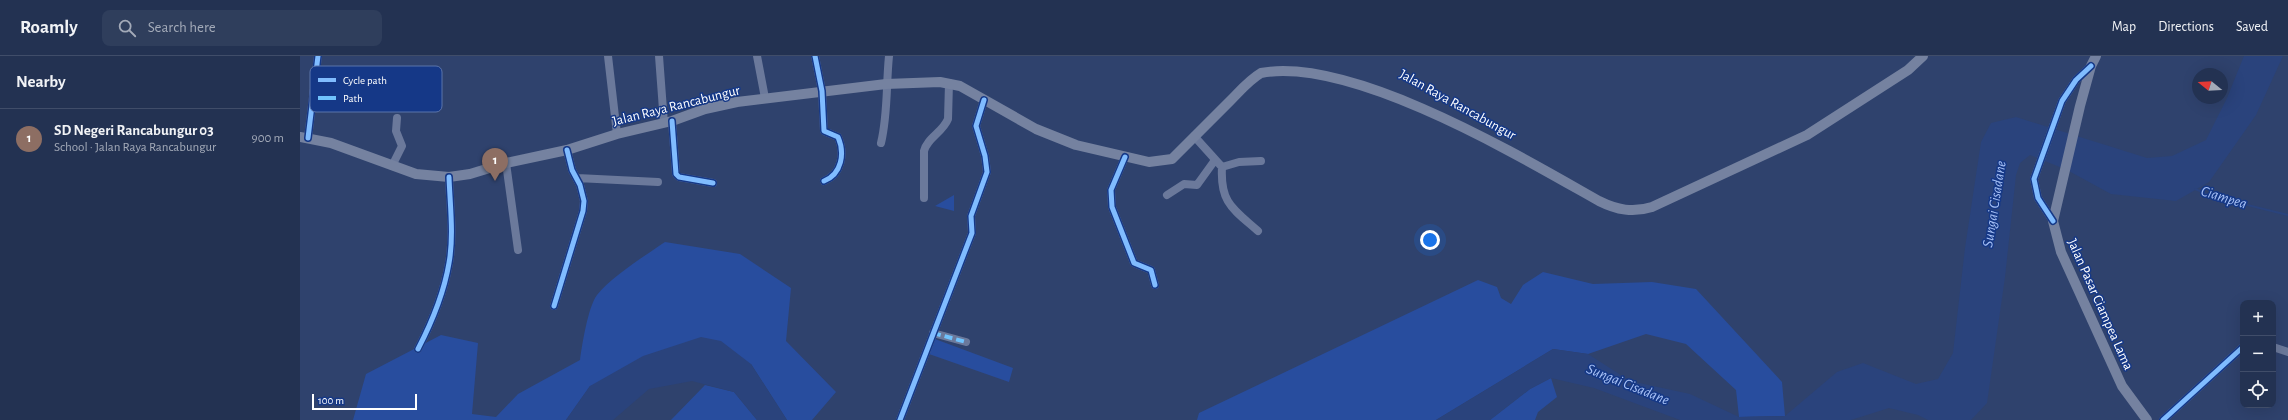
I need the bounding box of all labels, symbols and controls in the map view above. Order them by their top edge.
search box [102,10,382,46]
icon: search [116,17,138,39]
text: Roamly [20,18,78,37]
text: Search here [148,20,216,35]
text: Map [2112,20,2136,34]
text: Directions [2158,20,2214,34]
text: Saved [2236,20,2268,34]
legend [310,66,442,112]
street label: Jalan Raya Rancabungur [1397,67,1518,143]
north arrow [2192,68,2228,104]
text: Nearby [16,73,66,90]
text: Cycle path [343,75,387,86]
street label: Jalan Raya Rancabungur [611,83,742,129]
text: Path [343,93,363,104]
text: SD Negeri Rancabungur 03 [54,123,214,138]
text: 1 [27,132,31,145]
text: 900 m [252,132,284,145]
text: School · Jalan Raya Rancabungur [54,141,216,154]
pin: 1 [482,148,508,181]
water label: Sungai Cisadane [1980,159,2009,248]
water label: Ciampea [2199,183,2248,212]
your location [1420,230,1440,250]
street label: Jalan Pasar Ciampea Lama [2065,237,2136,373]
map controls [2240,300,2276,408]
button: + [2240,300,2276,336]
button: − [2240,336,2276,372]
water label: Sungai Cisadane [1584,361,1671,408]
button: locate [2240,372,2276,408]
scale bar [312,392,417,411]
text: 100 m [318,395,344,406]

